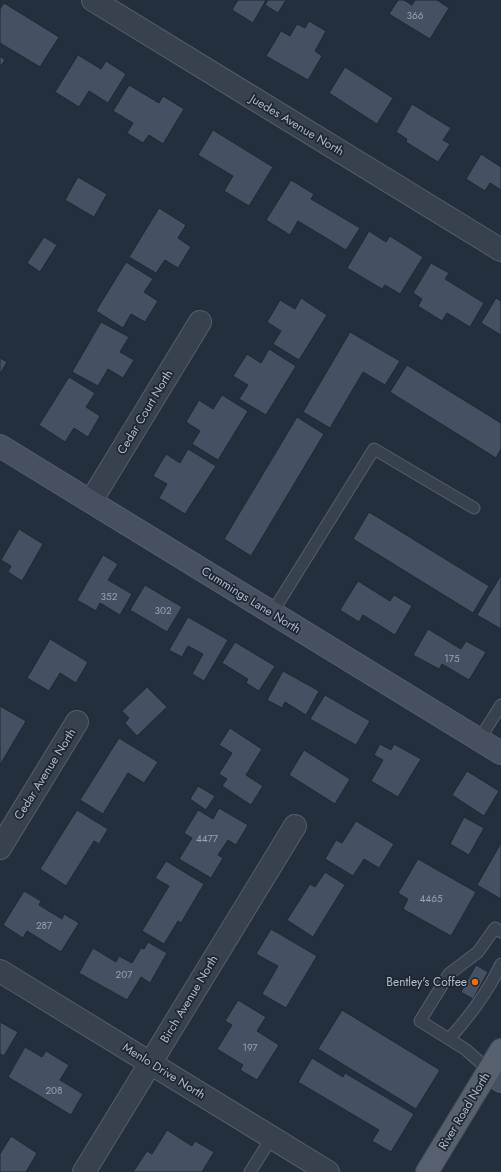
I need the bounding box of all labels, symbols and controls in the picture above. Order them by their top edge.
house number: 366 [407,8,424,23]
street label: Juedes Avenue North [245,89,347,160]
street label: Cedar Court North [113,366,177,458]
street label: Cummings Lane North [198,562,304,638]
house number: 352 [101,589,118,604]
house number: 302 [154,603,172,618]
house number: 175 [444,651,460,666]
street label: Cedar Avenue North [10,725,80,823]
house number: 4477 [196,831,219,846]
house number: 4465 [419,891,443,906]
house number: 287 [36,918,53,933]
street label: Birch Avenue North [156,952,222,1046]
house number: 207 [116,967,133,982]
place label: Bentley's Coffee [386,973,467,991]
marker: Bentley's Coffee [470,977,480,987]
street label: Menlo Drive North [119,1038,209,1104]
house number: 197 [242,1040,258,1055]
street label: River Road North [434,1069,494,1153]
house number: 208 [45,1083,63,1098]

